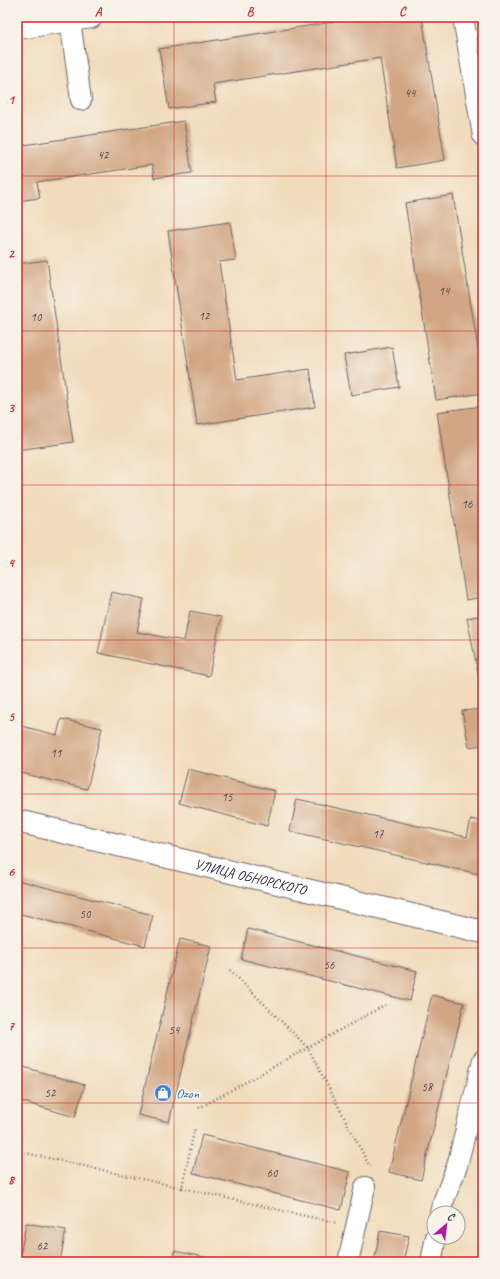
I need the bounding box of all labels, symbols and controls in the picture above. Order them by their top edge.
text: A [95,4,103,20]
text: B [247,4,255,20]
text: C [399,4,407,20]
house number: 44 [405,85,417,101]
text: 1 [8,92,16,108]
house number: 42 [98,147,110,163]
text: 2 [8,246,15,262]
house number: 14 [439,283,451,299]
house number: 12 [199,308,211,324]
house number: 10 [31,309,43,325]
text: 3 [8,400,15,416]
house number: 16 [462,496,473,512]
text: 4 [8,555,16,571]
text: 5 [8,709,15,725]
house number: 11 [51,745,62,761]
house number: 15 [222,789,233,805]
house number: 17 [373,826,384,842]
street label: УЛИЦА ОБНОРСКОГО [193,855,310,899]
text: 6 [8,864,15,880]
house number: 50 [80,906,92,922]
house number: 56 [324,957,335,973]
text: 7 [8,1018,15,1034]
house number: 54 [169,1022,181,1038]
house number: 58 [422,1079,434,1095]
shop icon: Ozon [153,1083,173,1103]
house number: 52 [45,1085,57,1101]
place label: Ozon [176,1085,200,1102]
house number: 60 [267,1165,279,1181]
text: 8 [8,1172,16,1188]
north arrow [426,1205,466,1245]
text: С [445,1209,458,1224]
house number: 62 [37,1238,49,1254]

